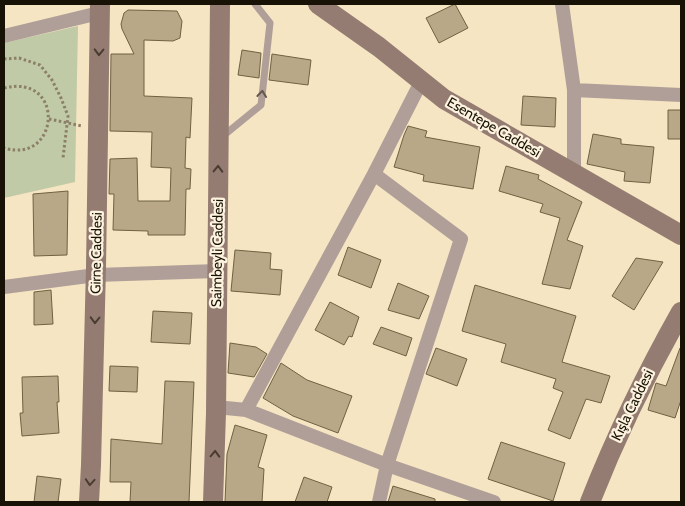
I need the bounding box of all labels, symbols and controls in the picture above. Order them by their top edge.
one-way arrow [94,49,104,57]
one-way arrow [257,90,268,98]
street label: Esentepe Caddesi [444,93,544,161]
one-way arrow [213,164,224,172]
street label: Saimbeyli Caddesi [207,199,227,307]
street label: Girne Caddesi [86,212,106,294]
one-way arrow [90,316,100,324]
street label: Kışla Caddesi [607,366,657,444]
one-way arrow [209,449,220,457]
one-way arrow [85,479,96,487]

